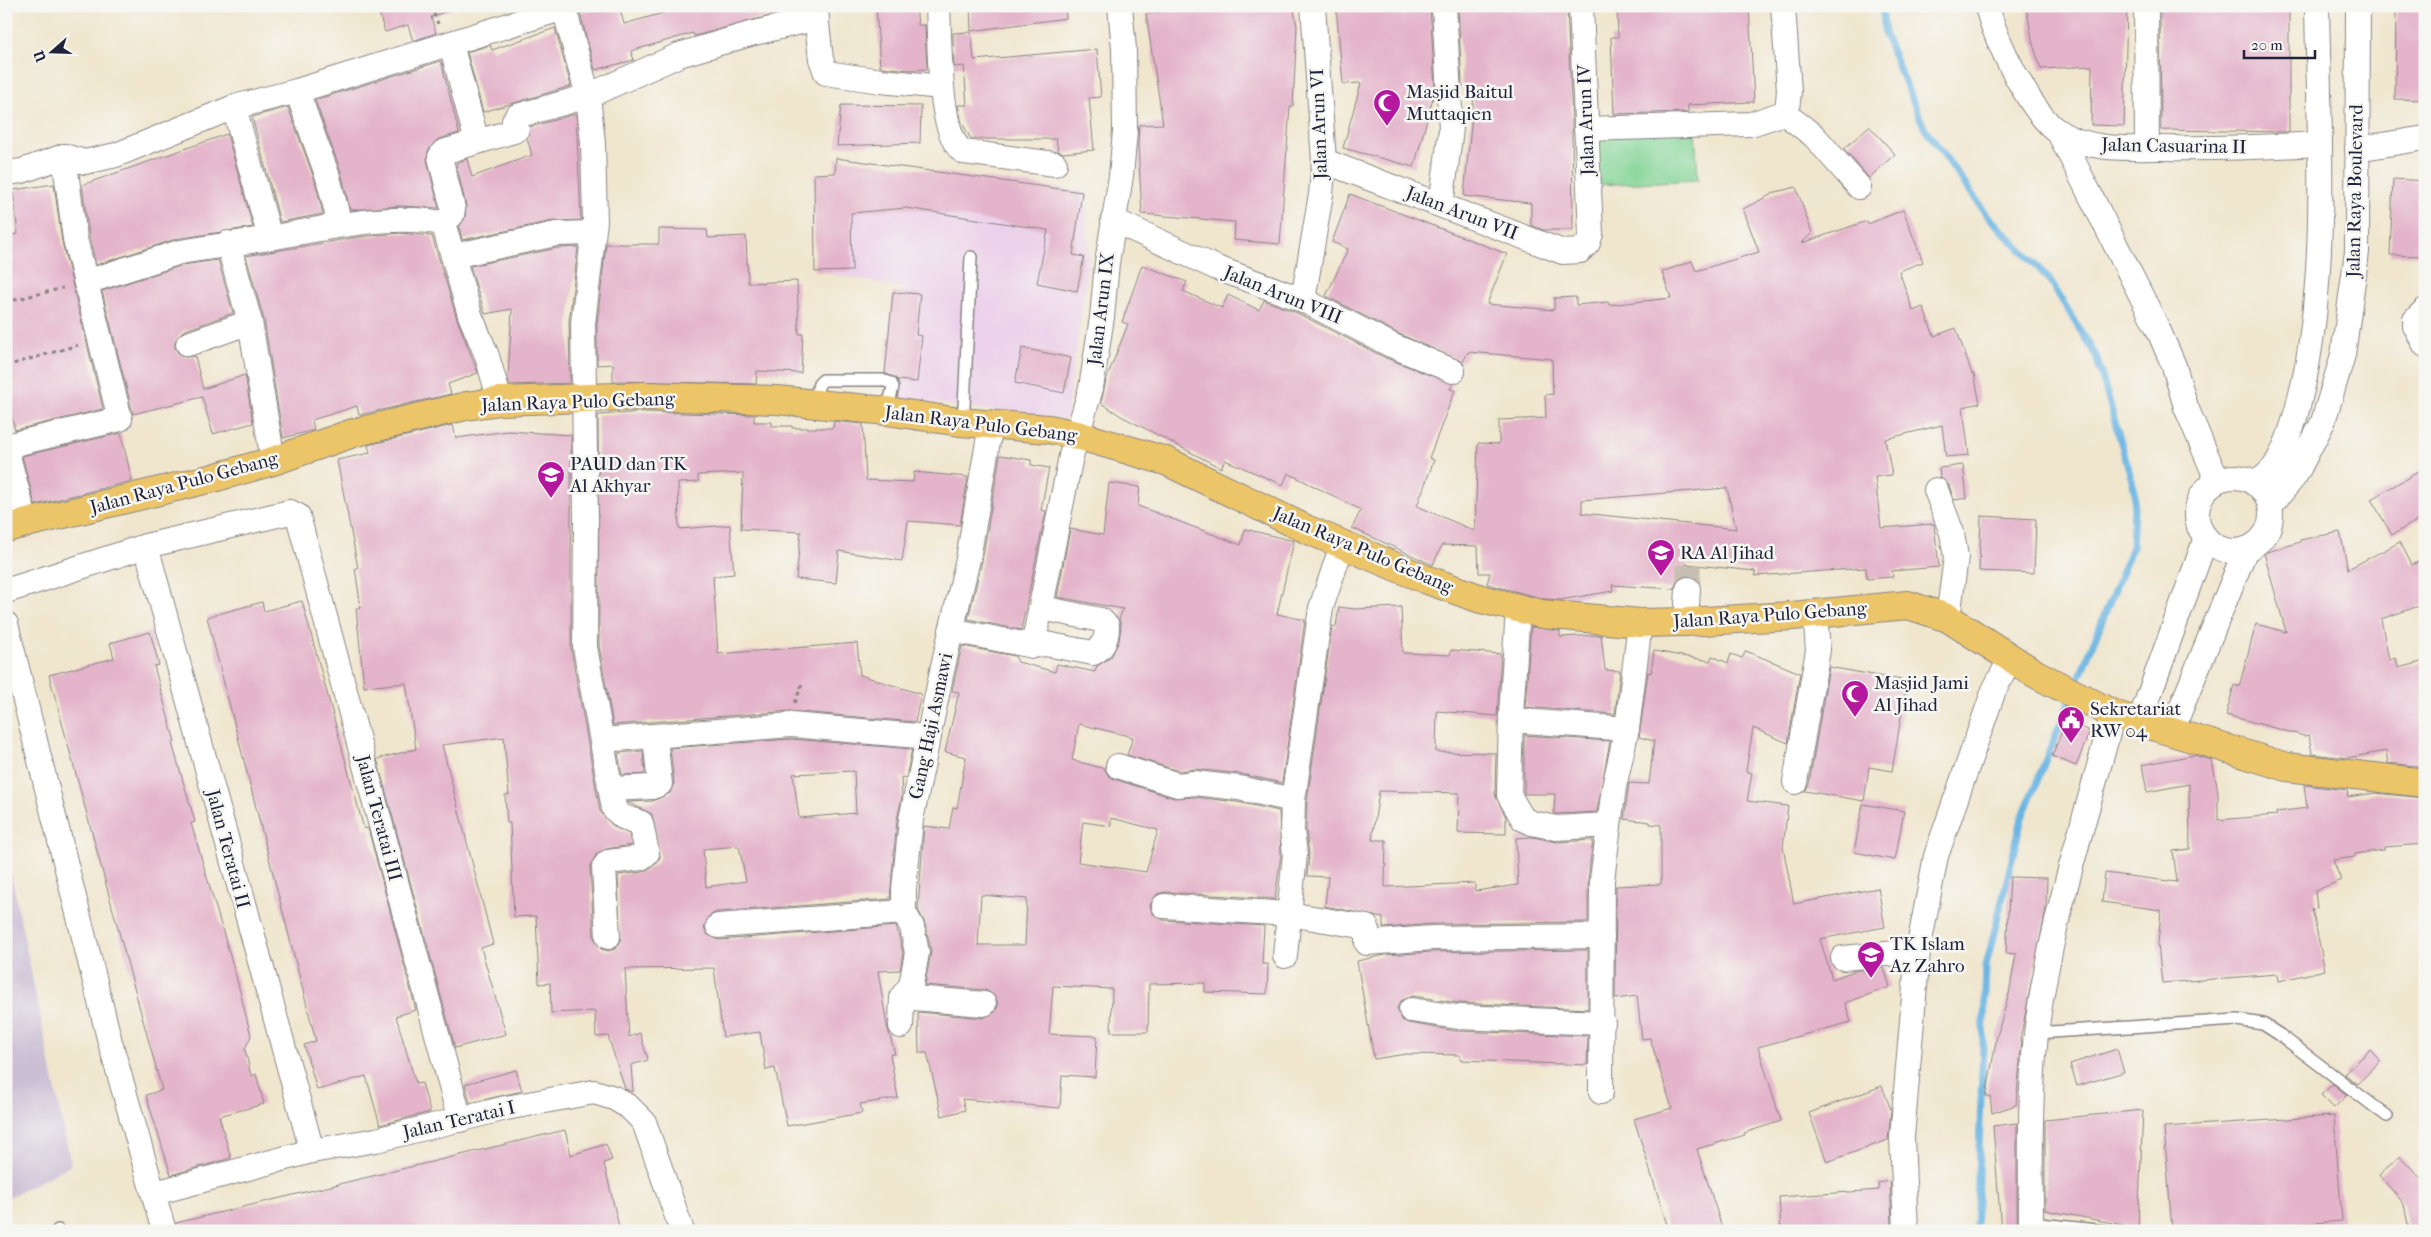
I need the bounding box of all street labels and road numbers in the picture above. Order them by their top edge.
street label: Jalan Arun IV [1573,64,1599,178]
street label: Jalan Arun VI [1306,68,1332,182]
street label: Jalan Raya Boulevard [2342,104,2368,280]
street label: Jalan Casuarina II [2099,134,2247,158]
street label: Jalan Arun VII [1401,181,1521,244]
street label: Jalan Arun IX [1083,251,1119,369]
street label: Jalan Arun VIII [1219,261,1345,329]
street label: Jalan Raya Pulo Gebang [479,388,676,416]
street label: Jalan Raya Pulo Gebang [882,401,1079,447]
street label: Jalan Raya Pulo Gebang [86,447,281,519]
street label: Jalan Raya Pulo Gebang [1268,501,1457,598]
street label: Jalan Raya Pulo Gebang [1671,597,1868,633]
street label: Gang Haji Asmawi [905,650,957,801]
street label: Jalan Teratai III [351,751,406,883]
street label: Jalan Teratai II [201,785,254,911]
street label: Jalan Teratai I [399,1096,517,1144]

